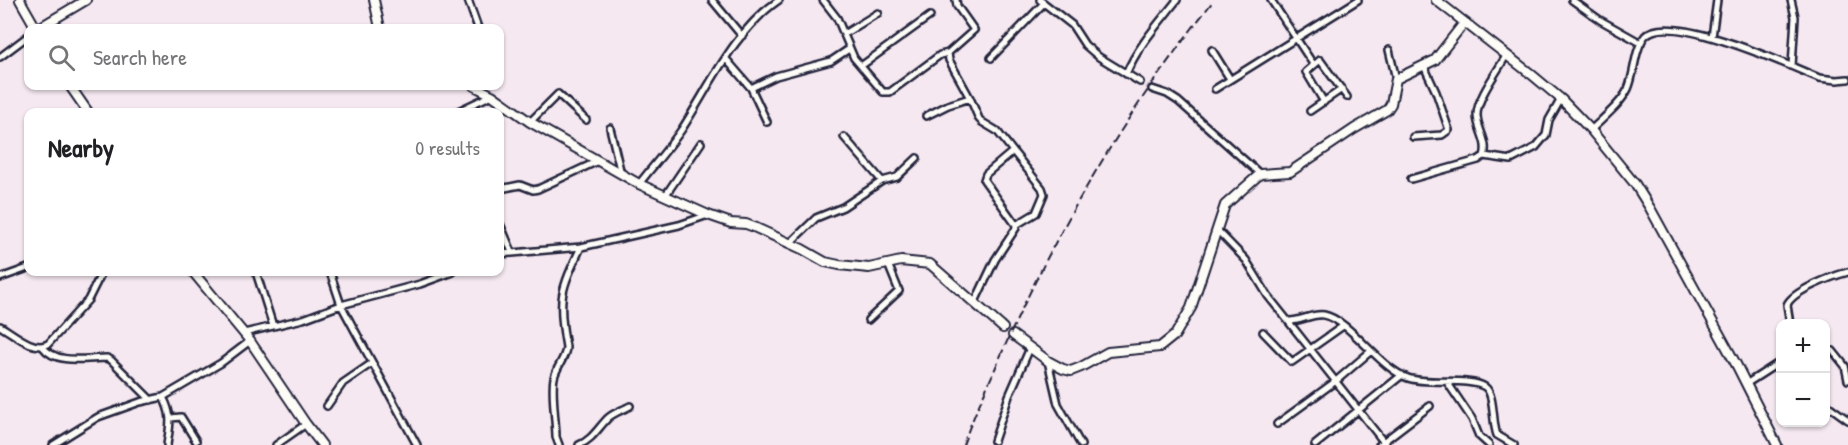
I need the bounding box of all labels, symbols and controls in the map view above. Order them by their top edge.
search box [24,24,504,90]
icon: search [45,41,78,74]
text: Search here [93,42,187,72]
text: Nearby [48,130,114,165]
text: 0 results [415,134,480,161]
map controls [1776,319,1830,427]
button: + [1776,319,1830,373]
button: − [1776,373,1830,427]

